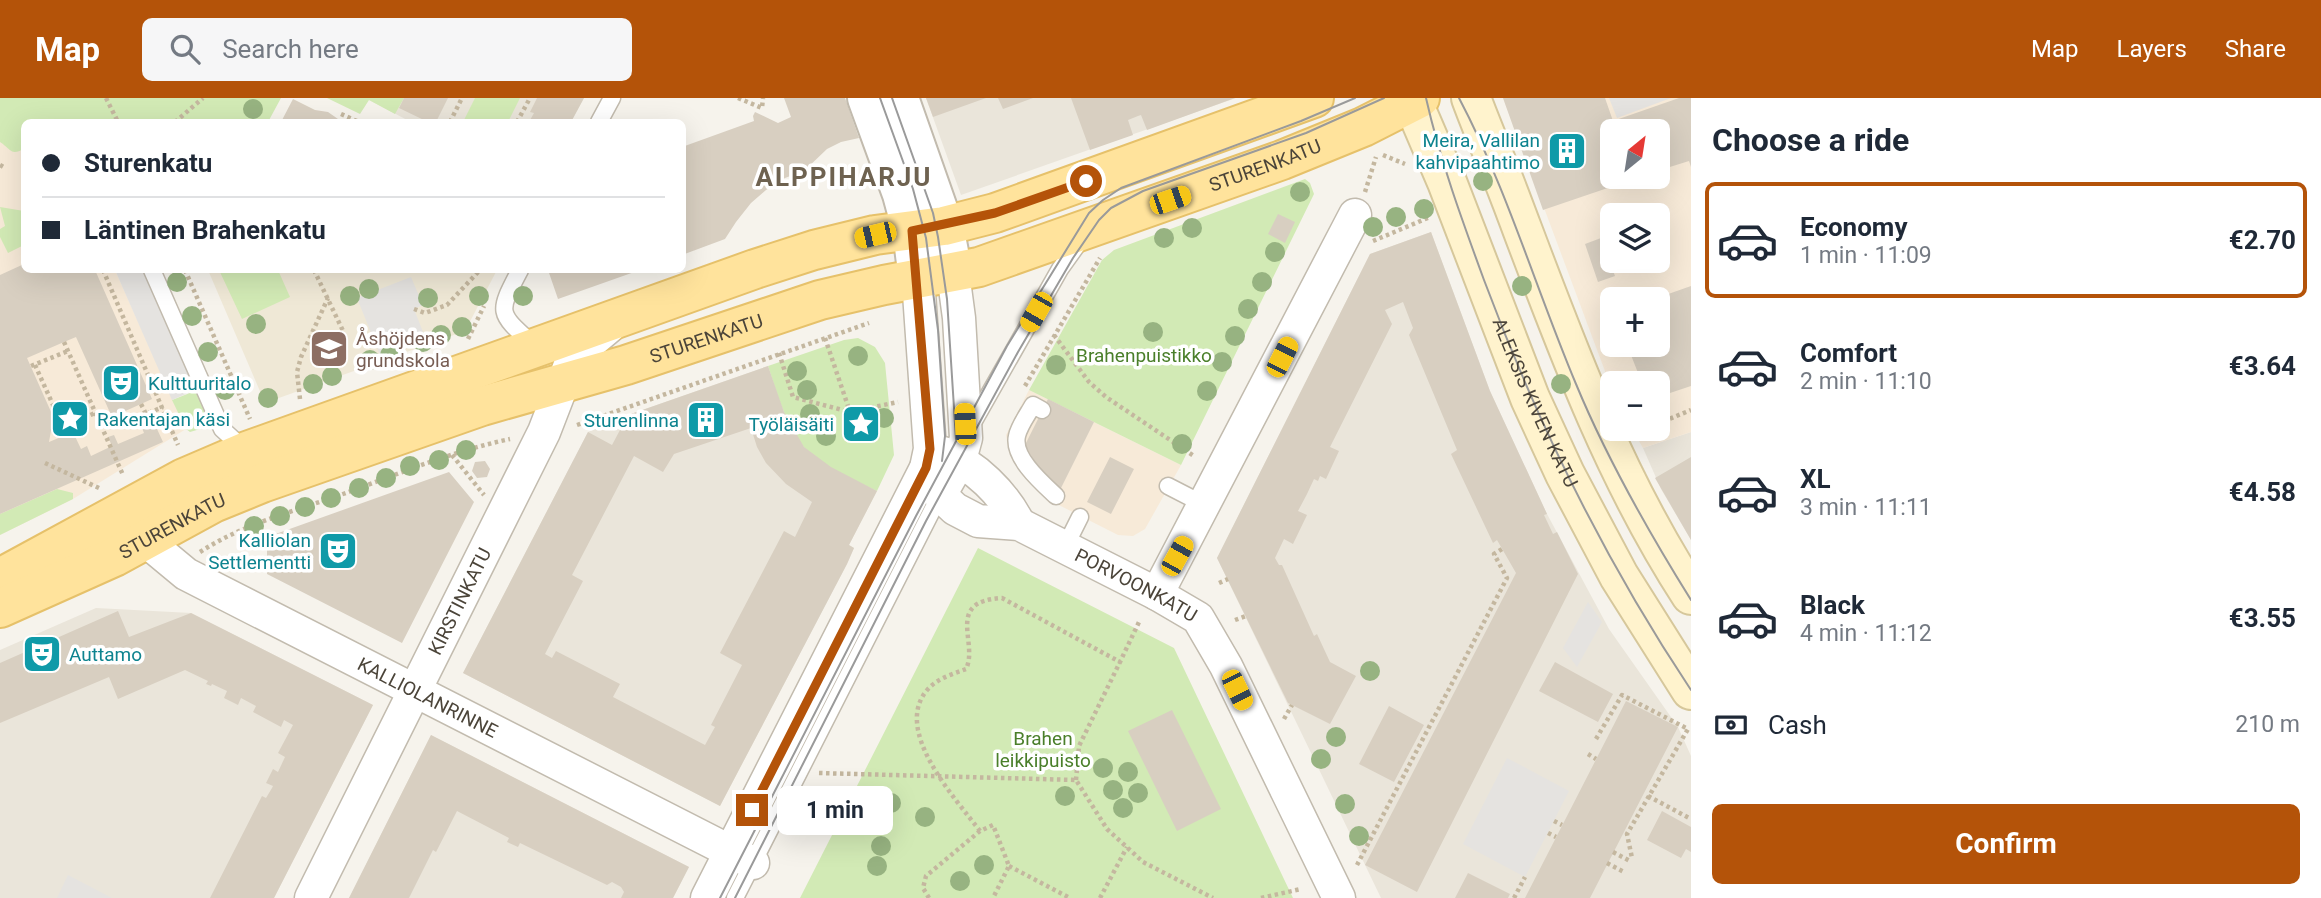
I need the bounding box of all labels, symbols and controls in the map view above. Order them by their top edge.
search box [142,18,632,81]
text: Map [35,30,100,69]
icon: search [166,30,204,68]
text: Search here [222,34,359,64]
text: Map [2031,35,2079,63]
text: Layers [2117,35,2187,63]
text: Share [2225,35,2286,63]
north arrow [1600,119,1670,189]
map controls [1600,119,1670,441]
text: Choose a ride [1712,121,1909,159]
place label: Meira, Vallilan kahvipaahtimo [1416,129,1540,174]
building icon: Meira, Vallilan kahvipaahtimo [1546,130,1588,172]
street label: STURENKATU [1206,134,1324,196]
text: Sturenkatu [84,148,212,178]
district label: ALPPIHARJU [755,162,933,192]
route start [1070,165,1102,197]
car [1147,183,1194,217]
button: layers [1600,203,1670,273]
icon: car [1716,209,1779,272]
text: Economy [1800,212,1907,242]
text: Läntinen Brahenkatu [84,215,326,245]
car [853,220,898,250]
text: €2.70 [2229,225,2296,255]
text: 1 min · 11:09 [1800,242,1932,269]
button: + [1600,287,1670,357]
car [1017,289,1056,335]
street label: STURENKATU [647,308,766,368]
street label: ALEKSIS KIVEN KATU [1488,314,1583,491]
place label: Åshöjdens grundskola [356,327,450,372]
school or university icon: Åshöjdens grundskola [308,328,350,370]
car [1264,334,1301,380]
icon: car [1716,335,1779,398]
text: Comfort [1800,338,1897,368]
park label: Brahenpuistikko [1076,344,1212,367]
text: €3.64 [2229,351,2296,381]
theatre icon: Kulttuuritalo [100,362,142,404]
text: 2 min · 11:10 [1800,368,1932,395]
button: − [1600,371,1670,441]
place label: Kulttuuritalo [148,372,251,395]
place icon: Rakentajan käsi [49,398,91,440]
building icon: Sturenlinna [685,399,727,441]
car [954,402,977,446]
place icon: Työläisäiti [840,403,882,445]
place label: Rakentajan käsi [97,408,230,431]
place label: Sturenlinna [584,409,679,432]
place label: Työläisäiti [748,413,834,436]
icon: car [1716,461,1779,524]
text: XL [1800,464,1831,494]
text: €4.58 [2229,477,2296,507]
street label: STURENKATU [115,488,229,564]
text: 3 min · 11:11 [1800,494,1932,521]
place label: Kalliolan Settlementti [208,529,311,574]
theatre icon: Kalliolan Settlementti [317,530,359,572]
car [1158,533,1197,579]
street label: PORVOONKATU [1071,543,1202,627]
street label: KIRSTINKATU [423,544,496,659]
icon: car [1716,587,1779,650]
text: Black [1800,590,1865,620]
text: €3.55 [2229,603,2296,633]
text: 4 min · 11:12 [1800,620,1932,647]
theatre icon: Auttamo [21,633,63,675]
place label: Auttamo [69,643,142,666]
street label: KALLIOLANRINNE [354,652,502,743]
car [1219,667,1256,713]
icon: cash [1712,706,1750,744]
text: Cash [1768,710,1827,740]
text: 210 m [2235,711,2300,738]
park label: Brahen leikkipuisto [995,727,1091,772]
callout: 1 min [776,786,892,834]
route end [736,794,768,826]
text: 1 min [806,797,864,824]
button: Confirm [1712,804,2300,884]

